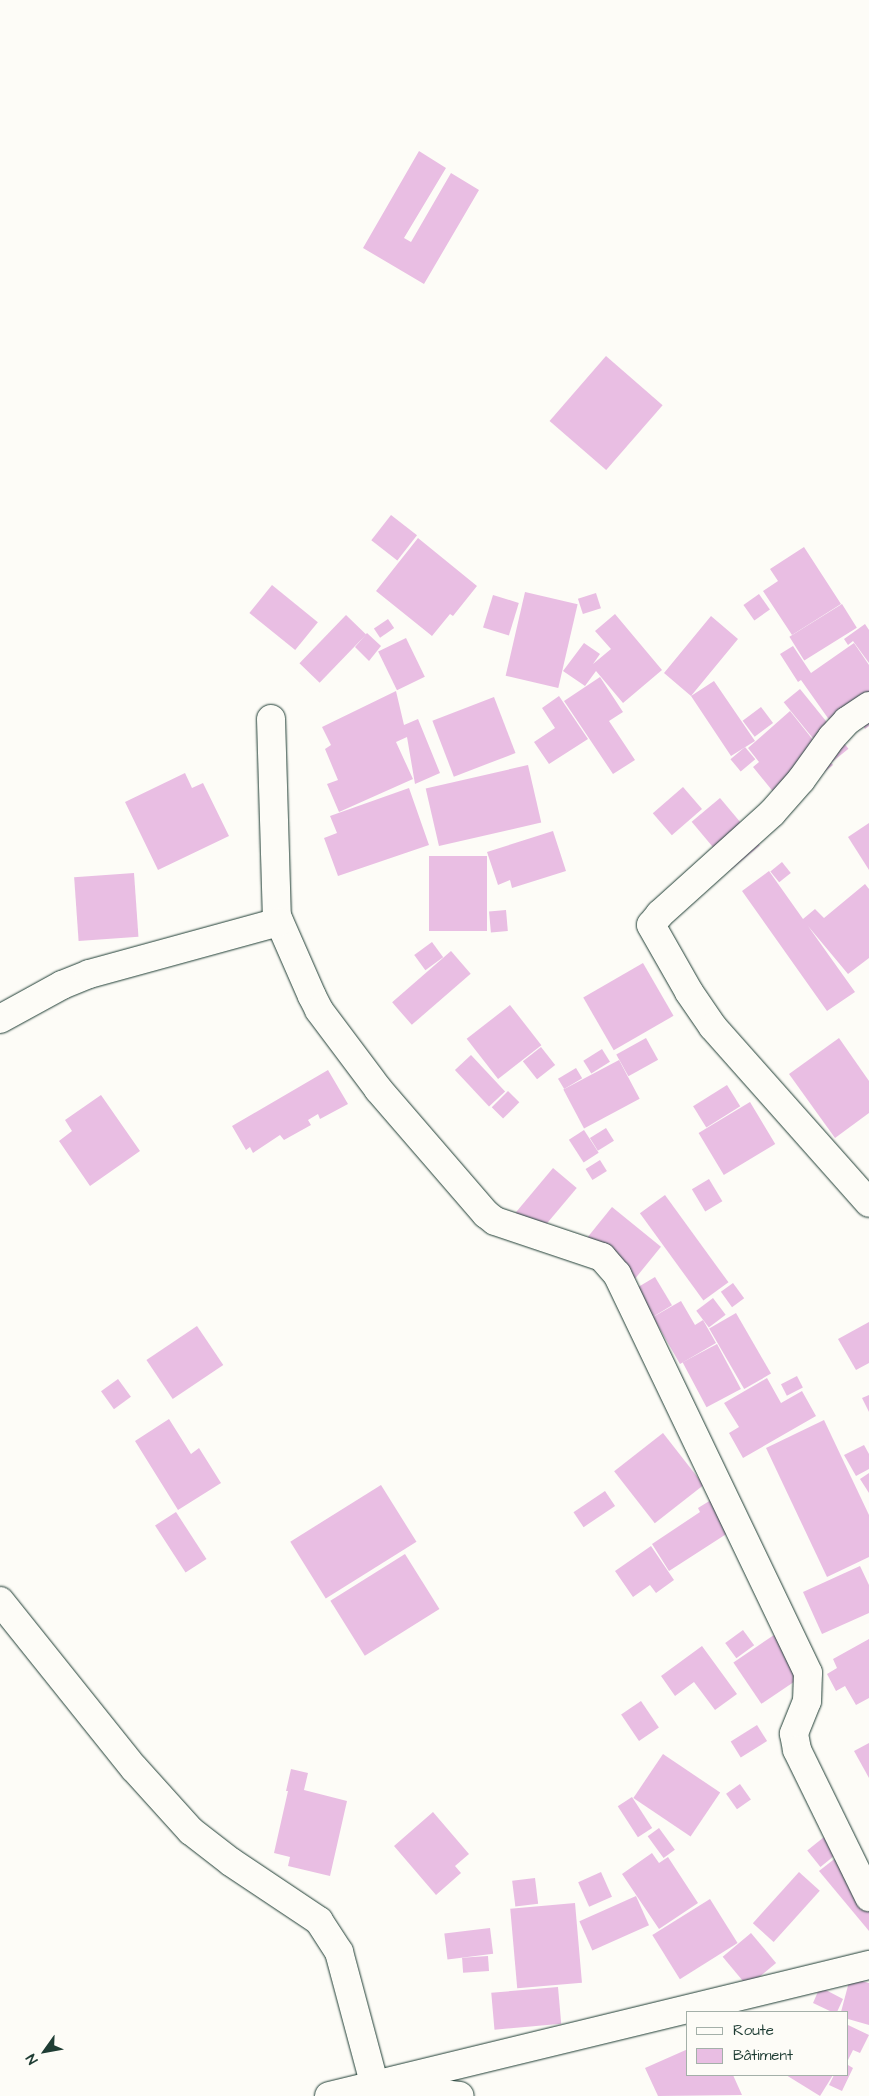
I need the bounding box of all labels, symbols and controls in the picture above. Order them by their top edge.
legend [686,2011,849,2076]
text: Route [733,2020,774,2041]
north arrow [20,2026,70,2076]
text: Bâtiment [733,2045,793,2066]
text: N [21,2050,43,2068]

